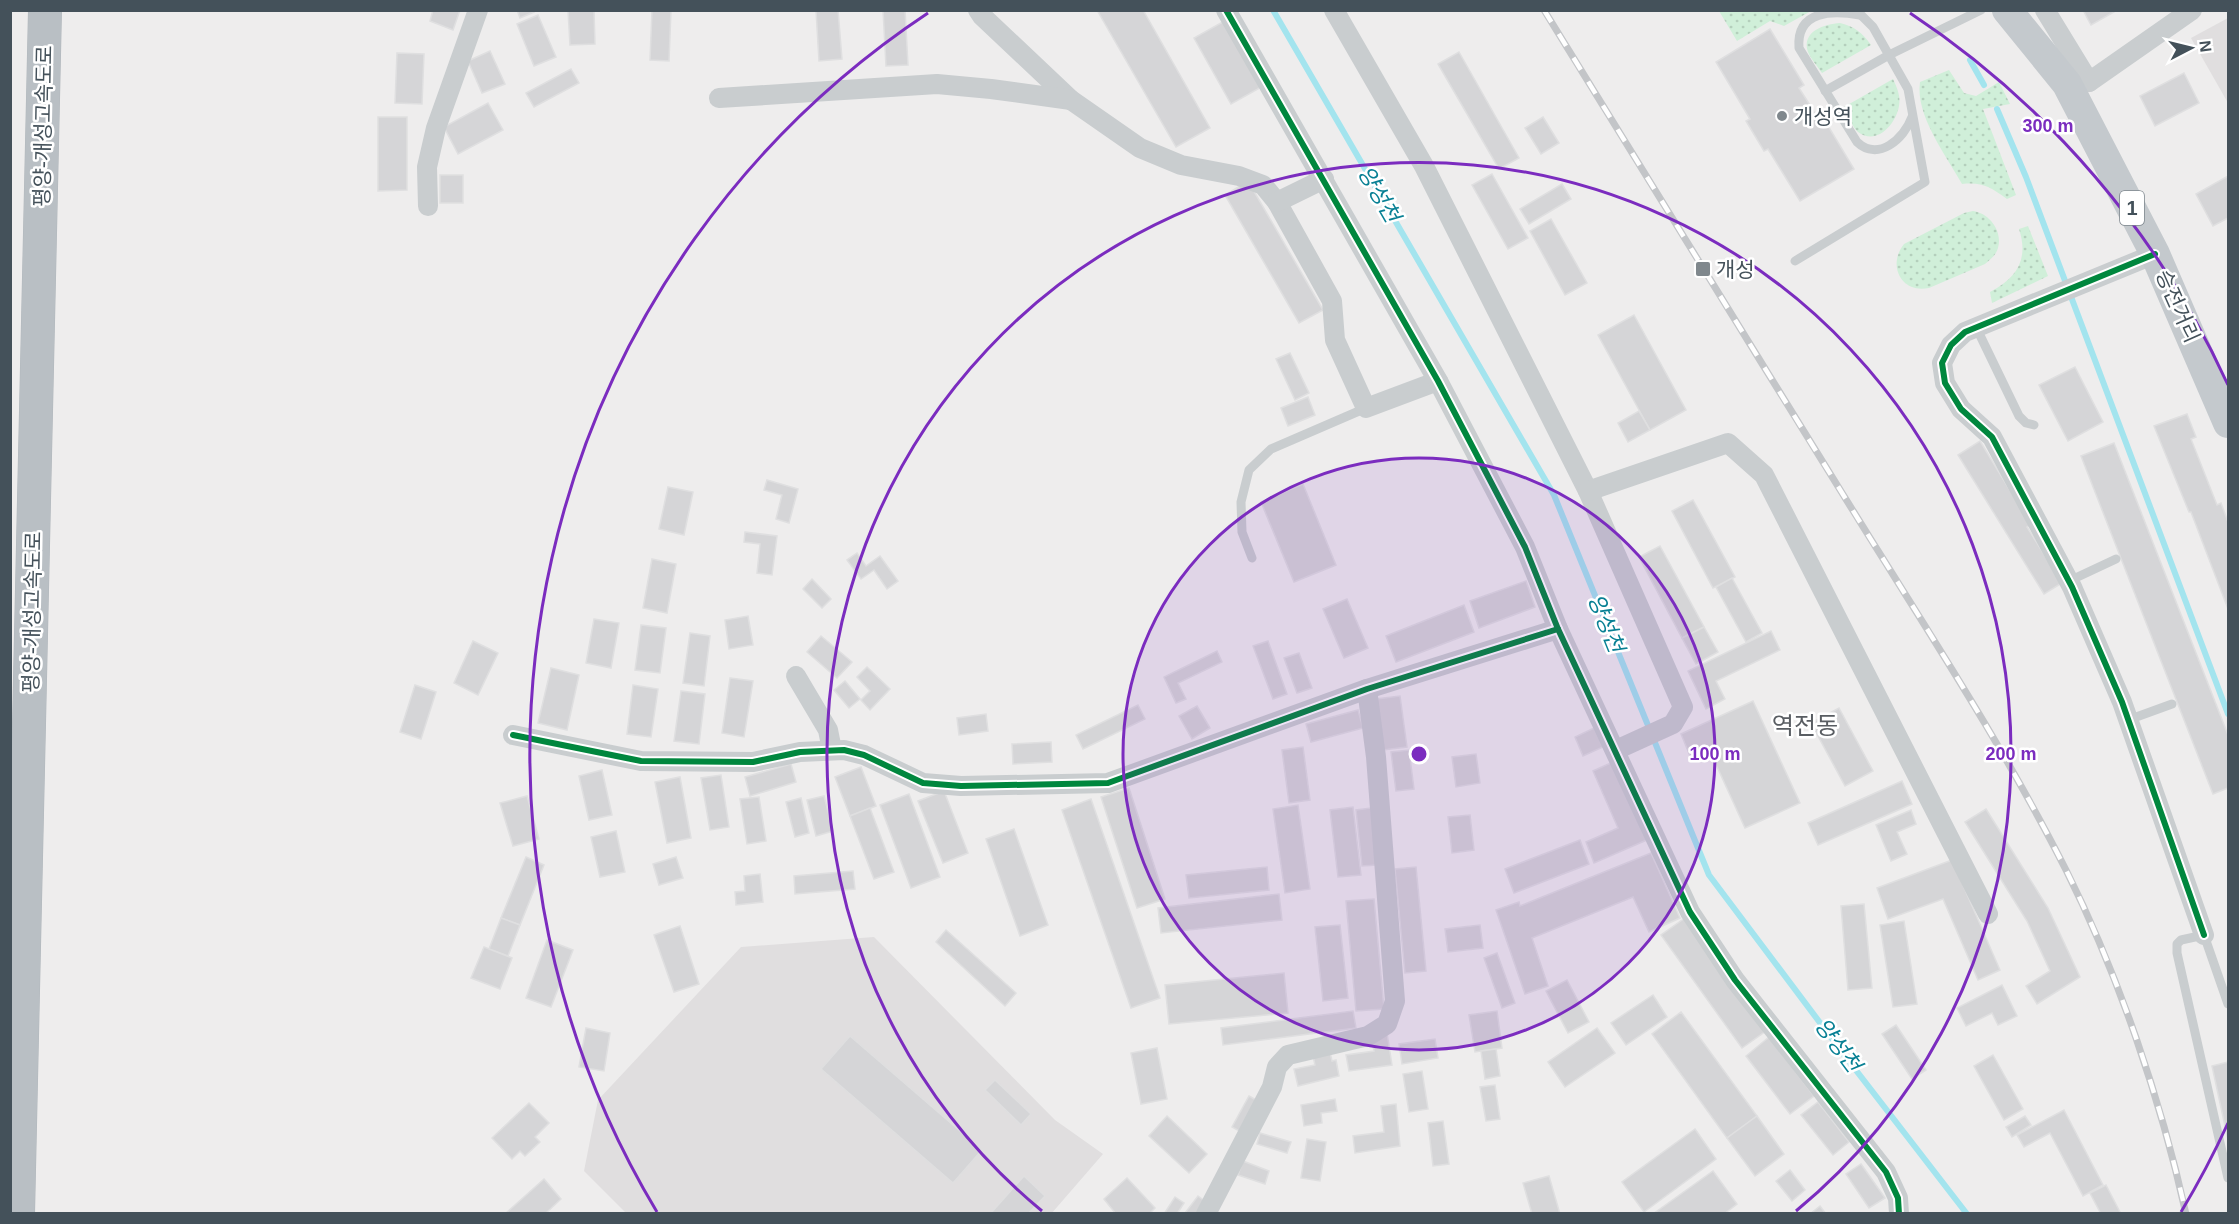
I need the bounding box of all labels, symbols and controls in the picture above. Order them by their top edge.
north arrow [2161,18,2221,78]
text: N [2196,39,2215,53]
street label: 평양-개성고속도로 [30,45,56,207]
place label: 개성역 [1794,105,1852,128]
marker: 개성역 [1775,109,1789,123]
text: 300 m [2022,116,2074,136]
water label: 양성천 [1353,161,1406,229]
road number: 1 [2120,191,2144,225]
place label: 개성 [1716,258,1755,281]
marker: 개성 [1694,260,1712,278]
street label: 승전거리 [2152,266,2204,346]
street label: 평양-개성고속도로 [19,531,45,693]
water label: 양성천 [1583,590,1630,658]
district label: 역전동 [1772,712,1838,739]
centre of rings [1409,744,1429,764]
text: 100 m [1689,744,1741,764]
text: 200 m [1985,744,2037,764]
water label: 양성천 [1810,1013,1868,1079]

